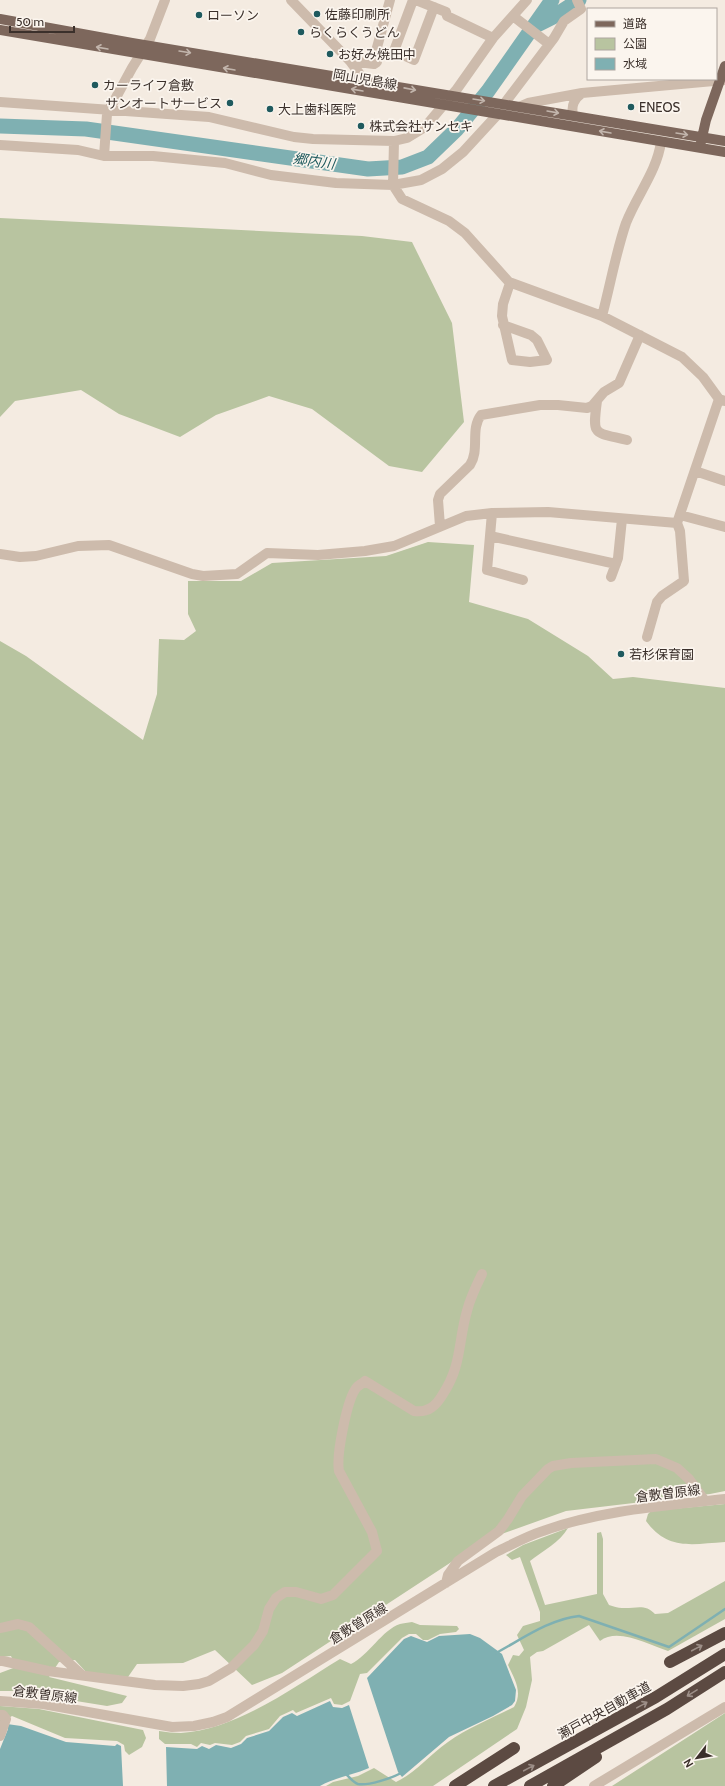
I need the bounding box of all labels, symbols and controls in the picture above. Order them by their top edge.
place label: 佐藤印刷所 [325,6,390,22]
place label: ローソン [207,7,259,23]
scale bar [10,8,74,34]
legend [587,8,717,80]
marker: 佐藤印刷所 [312,9,322,19]
marker: ローソン [194,10,204,20]
text: 50 m [16,14,44,29]
text: 道路 [623,16,647,31]
place label: らくらくうどん [309,24,400,40]
marker: らくらくうどん [296,27,306,37]
text: 公園 [623,36,647,51]
one-way arrow [96,44,109,52]
place label: お好み焼田中 [338,46,416,62]
one-way arrow [178,48,191,56]
marker: お好み焼田中 [325,49,335,59]
text: 水域 [623,56,647,71]
one-way arrow [223,64,236,72]
street label: 岡山児島線 [332,65,398,93]
place label: カーライフ倉敷 [103,77,194,93]
marker: カーライフ倉敷 [90,80,100,90]
one-way arrow [403,85,416,93]
one-way arrow [351,86,364,94]
place label: サンオートサービス [105,95,222,111]
one-way arrow [472,96,485,104]
marker: サンオートサービス [225,98,235,108]
place label: ENEOS [639,99,680,115]
place label: 大上歯科医院 [278,101,356,117]
marker: ENEOS [626,102,636,112]
marker: 大上歯科医院 [265,104,275,114]
one-way arrow [546,108,559,116]
place label: 株式会社サンセキ [369,118,473,134]
marker: 株式会社サンセキ [356,121,366,131]
one-way arrow [599,128,612,136]
one-way arrow [675,130,688,138]
water label: 郷内川 [292,149,338,173]
place label: 若杉保育園 [629,646,694,662]
marker: 若杉保育園 [616,649,626,659]
street label: 倉敷曽原線 [635,1481,701,1505]
street label: 倉敷曽原線 [326,1599,390,1647]
one-way arrow [691,1644,703,1651]
street label: 瀬戸中央自動車道 [555,1678,653,1742]
street label: 倉敷曽原線 [12,1682,78,1706]
one-way arrow [687,1689,698,1697]
one-way arrow [636,1700,648,1708]
north arrow [677,1738,717,1778]
text: N [680,1756,696,1770]
one-way arrow [522,1764,534,1771]

